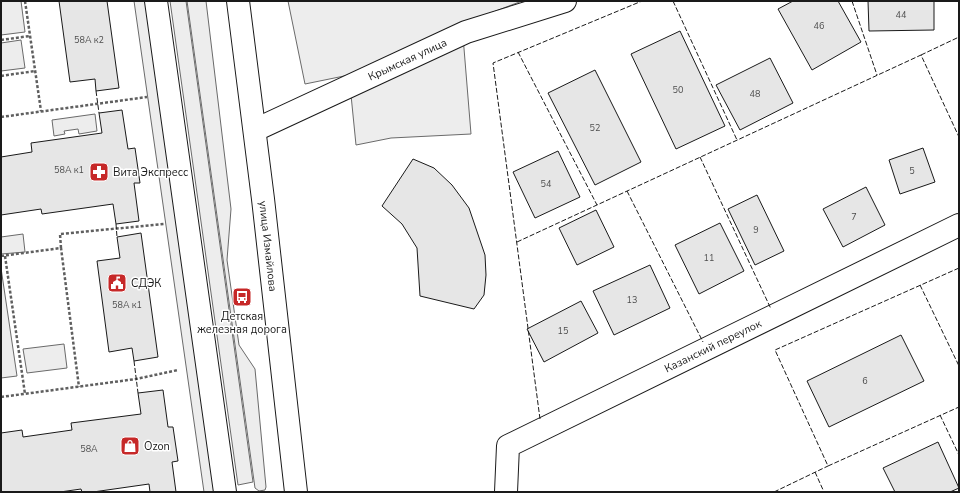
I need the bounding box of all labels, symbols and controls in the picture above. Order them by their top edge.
house number: 44 [896,9,907,21]
house number: 46 [814,20,824,32]
house number: 58А к2 [74,34,104,46]
street label: Крымская улица [366,35,449,84]
house number: 50 [673,84,683,96]
house number: 48 [750,88,760,100]
house number: 52 [590,122,600,134]
pharmacy icon: Вита Экспресс [88,161,110,183]
house number: 58А к1 [54,164,84,176]
place label: Вита Экспресс [113,165,188,180]
house number: 5 [909,165,915,177]
house number: 54 [541,178,552,190]
street label: улица Измайлова [255,200,280,292]
house number: 7 [851,211,857,223]
house number: 9 [753,224,759,236]
house number: 11 [704,252,714,264]
public building icon: СДЭК [106,272,128,294]
place label: СДЭК [131,276,161,291]
bus stop icon: Детская железная дорога [231,286,253,308]
house number: 13 [627,294,637,306]
house number: 58А к1 [112,299,142,311]
place label: Детская железная дорога [197,309,287,337]
street label: Казанский переулок [662,316,764,376]
house number: 15 [558,325,568,337]
house number: 6 [862,375,868,387]
shop icon: Ozon [119,435,141,457]
place label: Ozon [144,439,170,454]
house number: 58А [80,443,98,455]

